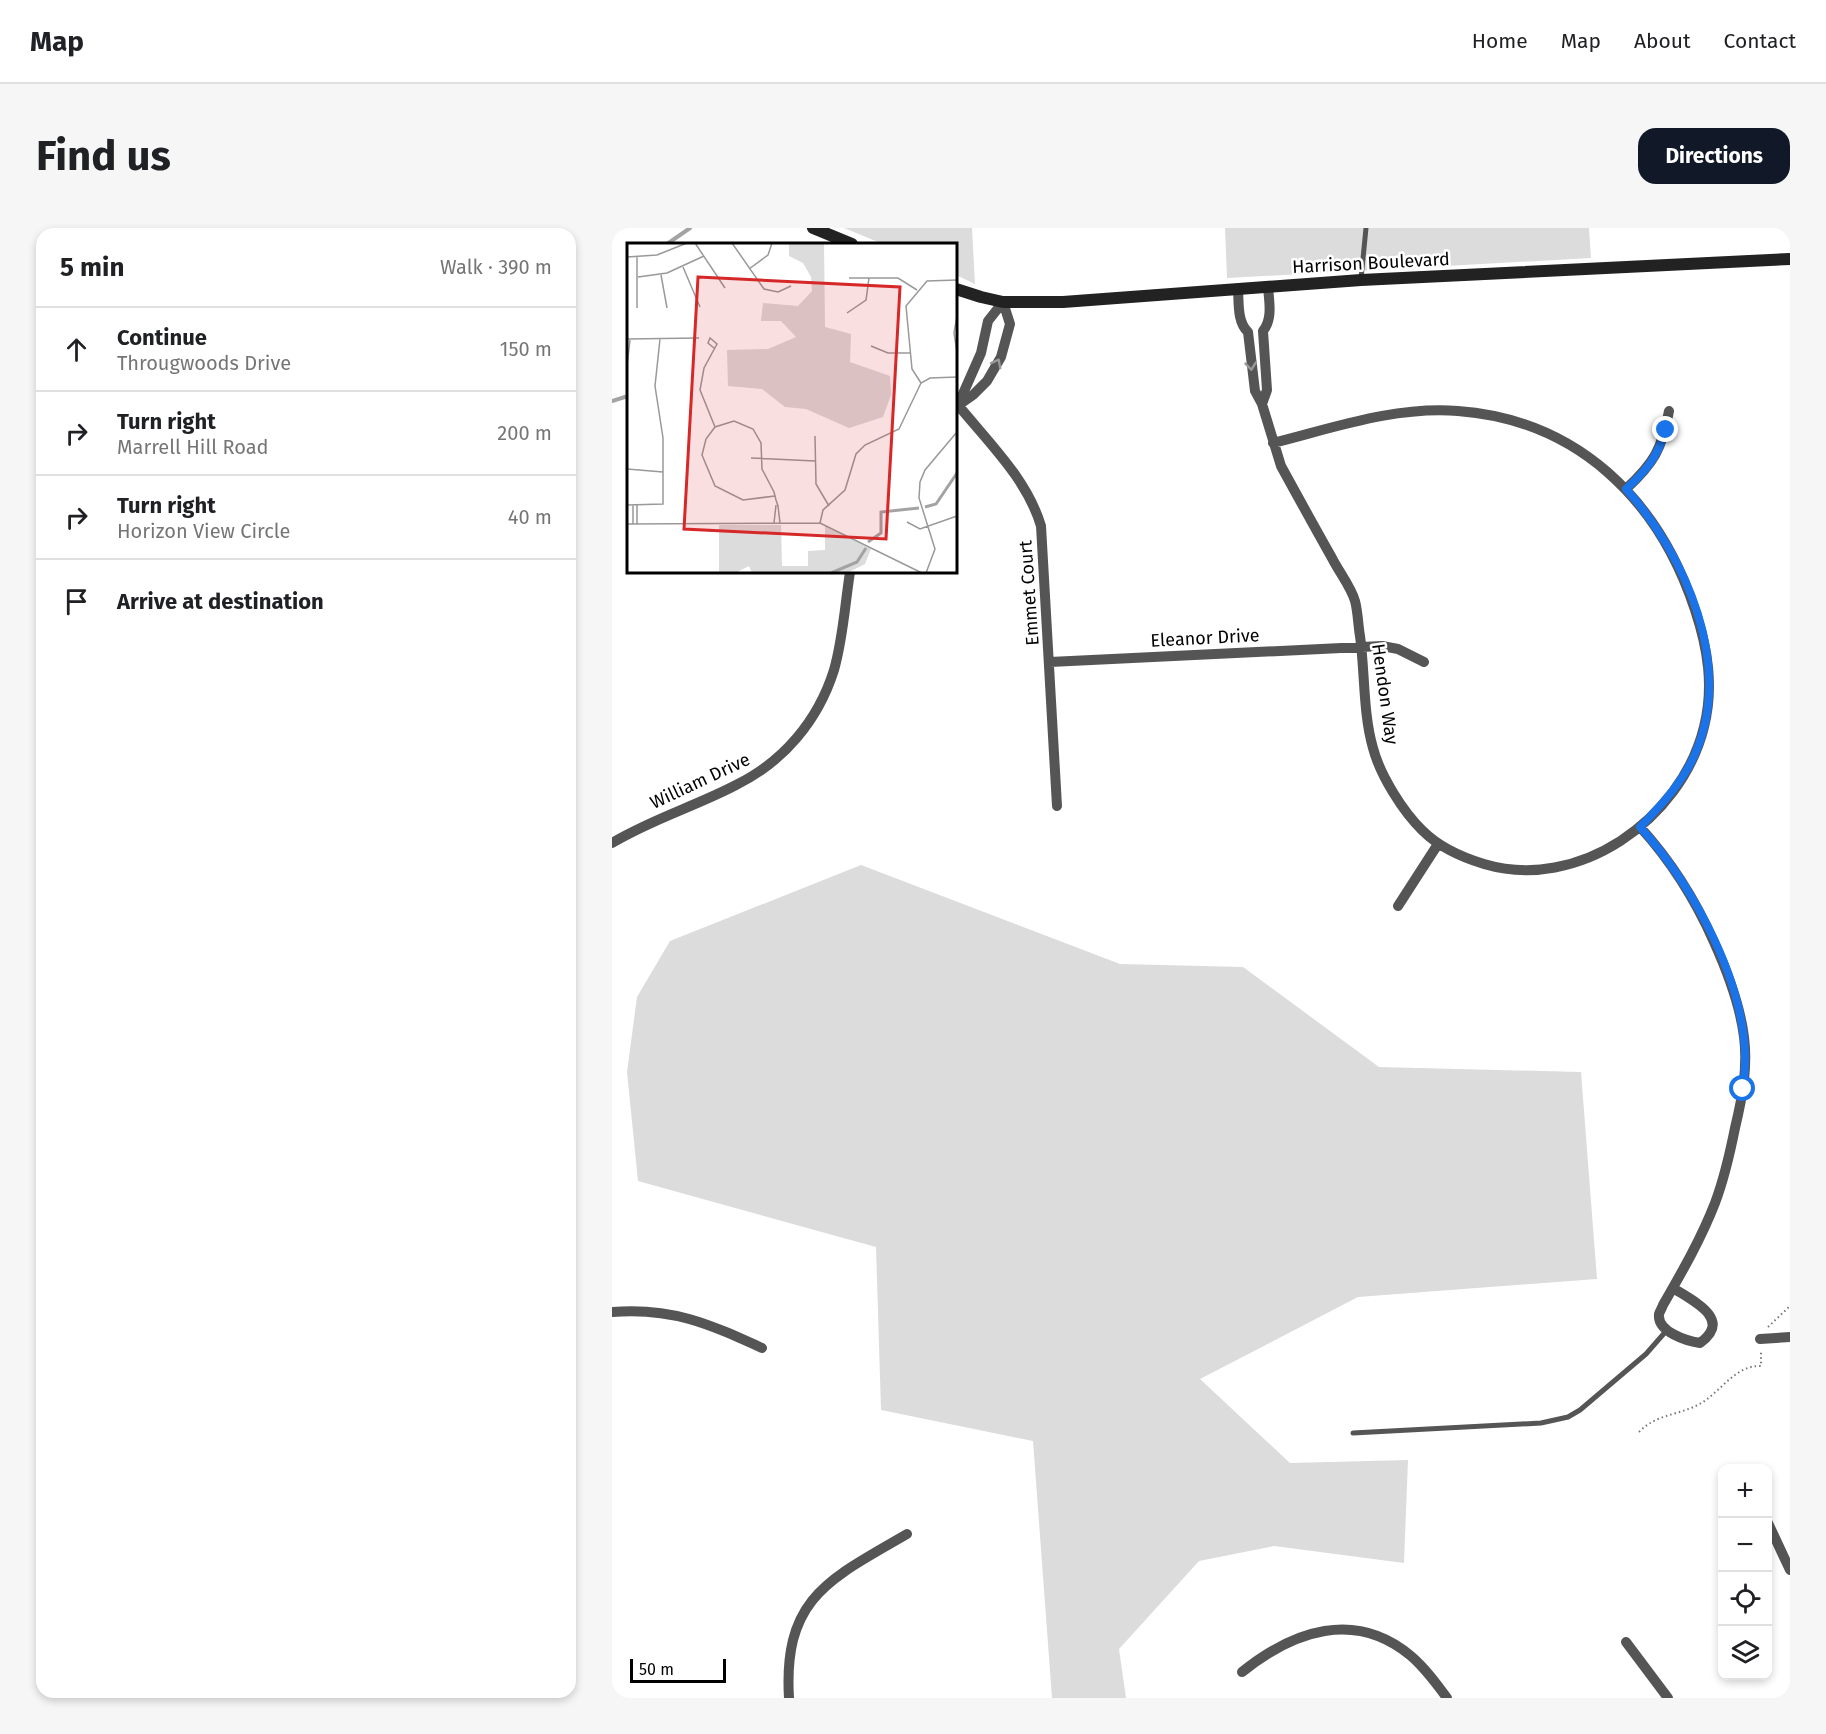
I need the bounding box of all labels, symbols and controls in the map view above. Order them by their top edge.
text: Map [30,25,84,58]
text: Home [1472,28,1528,54]
text: Map [1561,28,1601,54]
text: About [1634,28,1691,54]
text: Contact [1724,28,1796,54]
button: Directions [1638,128,1790,184]
text: Find us [36,131,171,181]
inset map [627,243,957,573]
street label: Harrison Boulevard [1292,248,1450,278]
text: 5 min [60,252,124,283]
text: Walk · 390 m [440,255,552,279]
text: Continue [117,324,207,351]
icon: ahead [60,333,93,366]
text: 150 m [500,337,552,361]
text: Througwoods Drive [117,351,291,375]
one-way arrow [990,359,1001,370]
one-way arrow [1244,361,1257,371]
text: Turn right [117,408,216,435]
route end [1652,416,1678,442]
icon: right [60,417,93,450]
text: 200 m [497,421,552,445]
text: Marrell Hill Road [117,435,269,459]
text: Turn right [117,492,216,519]
icon: right [60,501,93,534]
text: 40 m [508,505,552,529]
text: Horizon View Circle [117,519,290,543]
street label: Emmet Court [1014,539,1044,646]
icon: arrive [60,585,93,618]
text: Arrive at destination [117,588,324,615]
street label: Eleanor Drive [1150,624,1260,652]
street label: Hendon Way [1367,642,1403,746]
street label: William Drive [647,748,753,814]
route start [1729,1075,1755,1101]
map controls [1718,1464,1772,1680]
button: + [1718,1464,1772,1518]
button: − [1718,1518,1772,1572]
button: locate [1718,1572,1772,1626]
button: layers [1718,1626,1772,1680]
scale bar [630,1656,726,1684]
text: 50 m [639,1660,674,1679]

